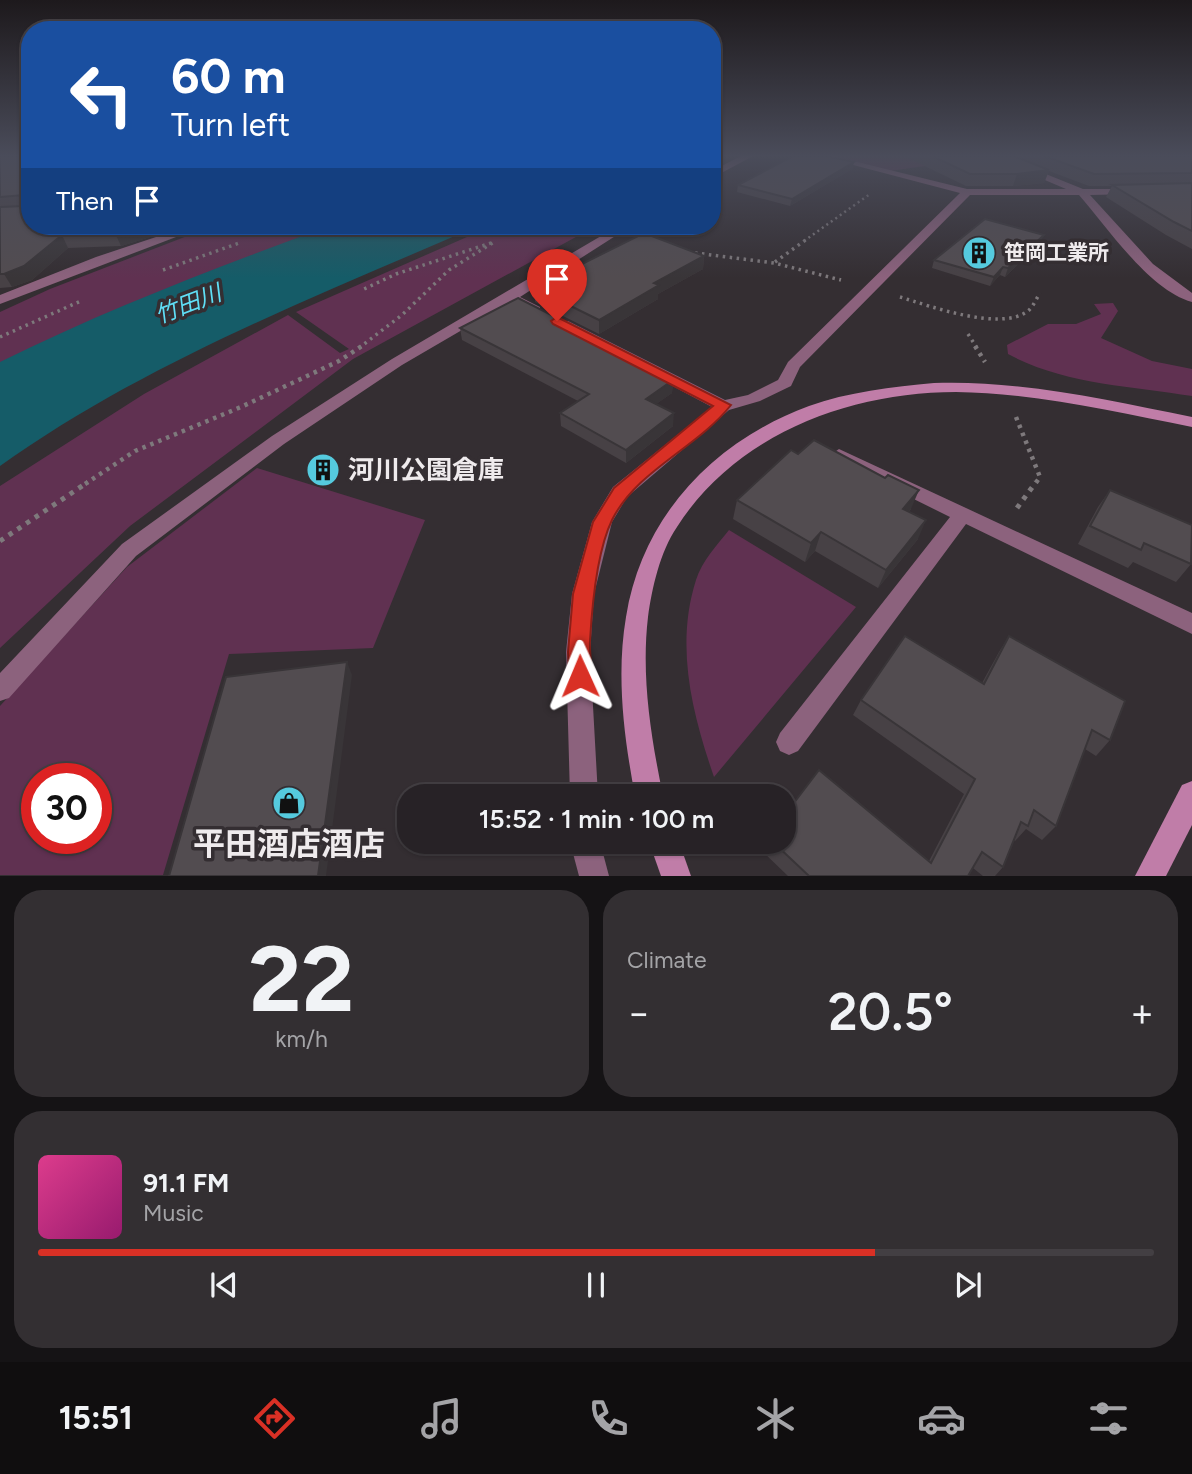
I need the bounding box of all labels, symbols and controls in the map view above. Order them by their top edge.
text: 60 m [171,46,286,105]
icon: left [56,49,147,140]
text: Turn left [171,106,290,144]
icon: arrive [128,182,166,220]
text: Then [56,185,114,217]
building icon: 笹岡工業所 [960,234,998,272]
place label: 笹岡工業所 [1004,240,1109,265]
pin [527,249,587,321]
icon: arrive [538,260,576,298]
water label: 竹田川 [151,277,228,329]
building icon: 河川公園倉庫 [304,451,342,489]
place label: 河川公園倉庫 [348,454,504,486]
position arrow [543,639,617,713]
speed limit sign: 30 [21,763,112,854]
shop icon: 平田酒店酒店 [270,784,308,822]
text: 15:52 · 1 min · 100 m [479,803,714,835]
place label: 平田酒店酒店 [193,825,385,863]
text: 22 [249,925,354,1034]
text: Climate [627,946,706,974]
text: 20.5° [828,981,953,1043]
text: − [627,990,651,1036]
text: + [1130,990,1154,1036]
text: km/h [275,1025,328,1053]
text: 91.1 FM [143,1167,229,1199]
text: Music [143,1199,204,1227]
icon: previous [205,1266,243,1304]
icon: pause [577,1266,615,1304]
icon: next [949,1266,987,1304]
icon: directions [250,1394,299,1443]
icon: music [417,1394,466,1443]
icon: phone [584,1394,633,1443]
icon: climate [751,1394,800,1443]
icon: car [917,1394,966,1443]
icon: filters [1084,1394,1133,1443]
text: 15:51 [59,1399,133,1437]

